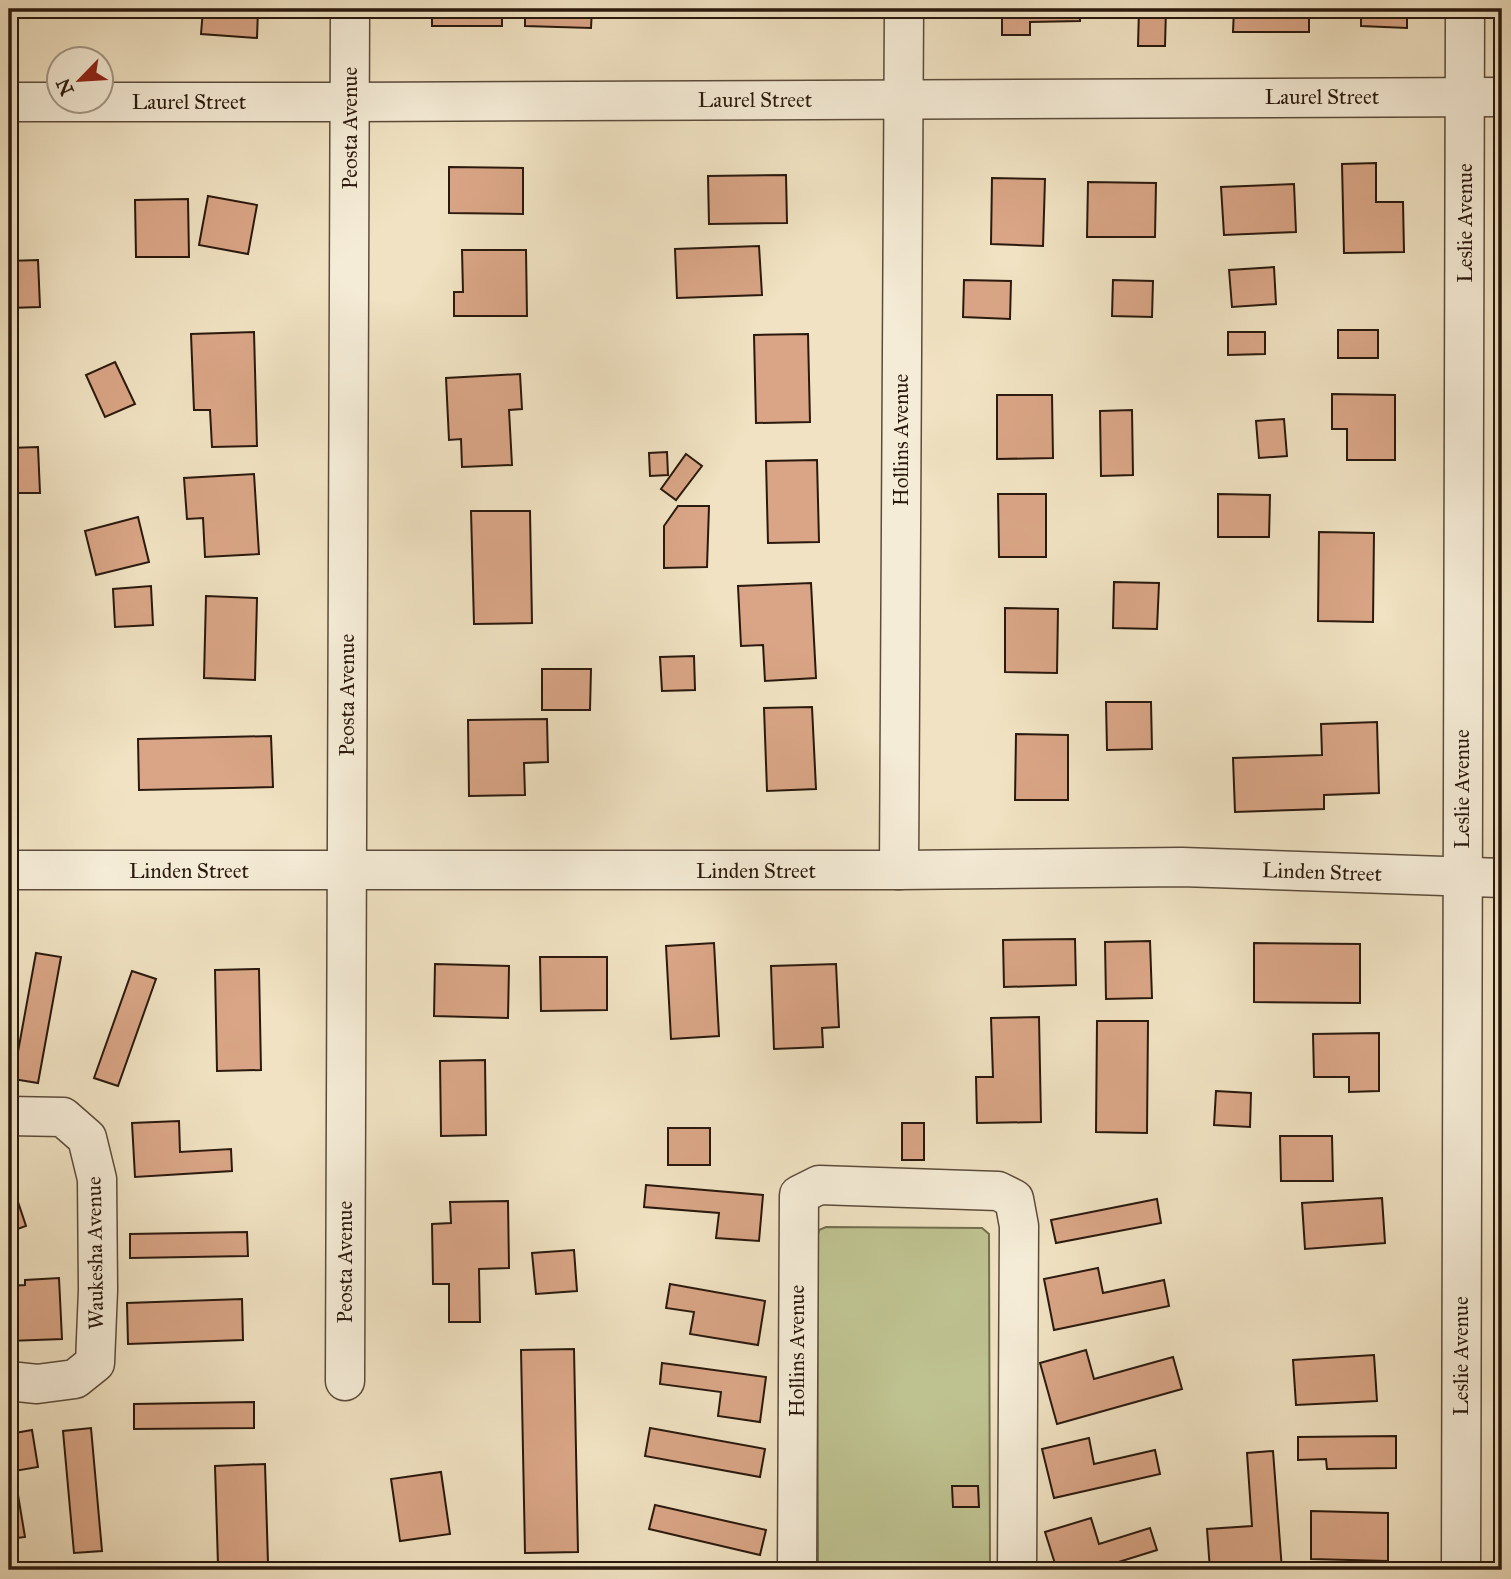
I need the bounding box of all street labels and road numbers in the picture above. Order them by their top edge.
street label: Peosta Avenue [337,66,363,189]
street label: Laurel Street [1265,84,1380,110]
street label: Laurel Street [698,87,813,113]
street label: Laurel Street [132,89,247,115]
street label: Leslie Avenue [1452,163,1478,283]
street label: Hollins Avenue [888,374,914,506]
street label: Peosta Avenue [334,633,360,756]
street label: Leslie Avenue [1449,729,1475,849]
street label: Linden Street [1262,857,1383,887]
street label: Linden Street [129,858,250,884]
street label: Linden Street [696,858,817,884]
street label: Waukesha Avenue [81,1176,109,1330]
street label: Peosta Avenue [332,1200,358,1323]
street label: Hollins Avenue [784,1285,810,1417]
street label: Leslie Avenue [1448,1296,1474,1416]

